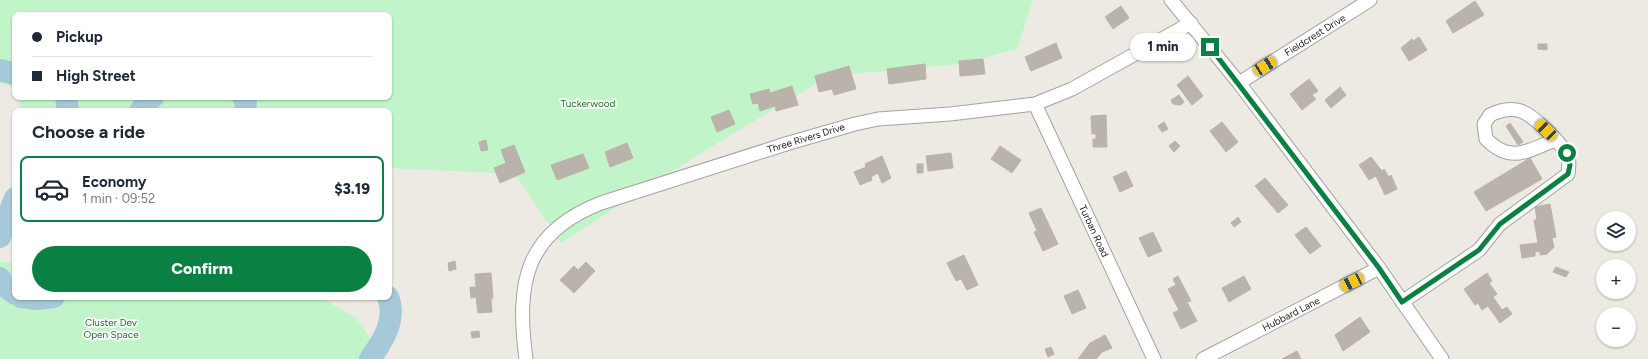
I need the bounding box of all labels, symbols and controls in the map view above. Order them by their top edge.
street label: Fieldcrest Drive [1282,11,1348,59]
text: Pickup [56,28,103,46]
callout: 1 min [1130,33,1196,61]
route end [1201,38,1219,56]
text: 1 min [1147,39,1179,54]
car [1252,55,1278,77]
text: High Street [56,67,136,85]
park label: Tuckerwood [561,97,616,110]
car [1533,117,1559,143]
street label: Three Rivers Drive [766,120,847,156]
text: Choose a ride [32,121,145,143]
route start [1558,144,1576,162]
icon: car [34,171,70,207]
text: Economy [82,173,147,191]
text: $3.19 [334,180,370,198]
text: 1 min · 09:52 [82,191,155,206]
street label: Turban Road [1076,203,1112,259]
map controls [1596,211,1636,347]
button: layers [1596,211,1636,251]
button: Confirm [32,246,372,292]
button: + [1596,259,1636,299]
car [1339,271,1365,293]
street label: Hubbard Lane [1260,294,1322,334]
button: − [1596,307,1636,347]
park label: Cluster Dev Open Space [83,316,139,341]

